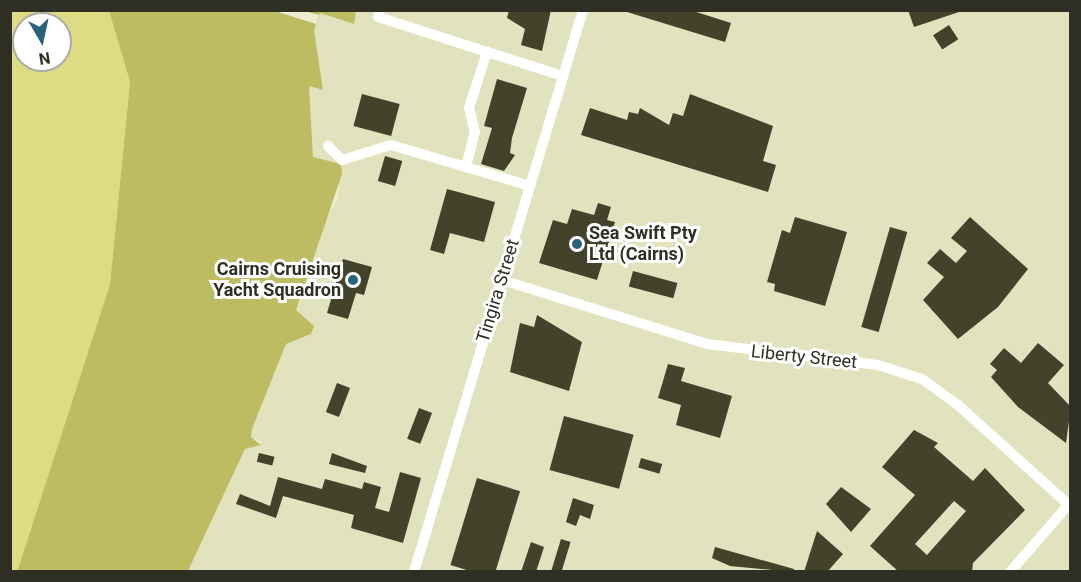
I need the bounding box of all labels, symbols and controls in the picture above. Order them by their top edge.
north arrow [12,12,72,72]
text: N [38,48,52,69]
place label: Sea Swift Pty Ltd (Cairns) [589,223,697,266]
street label: Tingira Street [472,237,524,345]
marker: Sea Swift Pty Ltd (Cairns) [570,237,584,251]
place label: Cairns Cruising Yacht Squadron [213,259,341,302]
marker: Cairns Cruising Yacht Squadron [346,273,360,287]
street label: Liberty Street [750,341,858,373]

